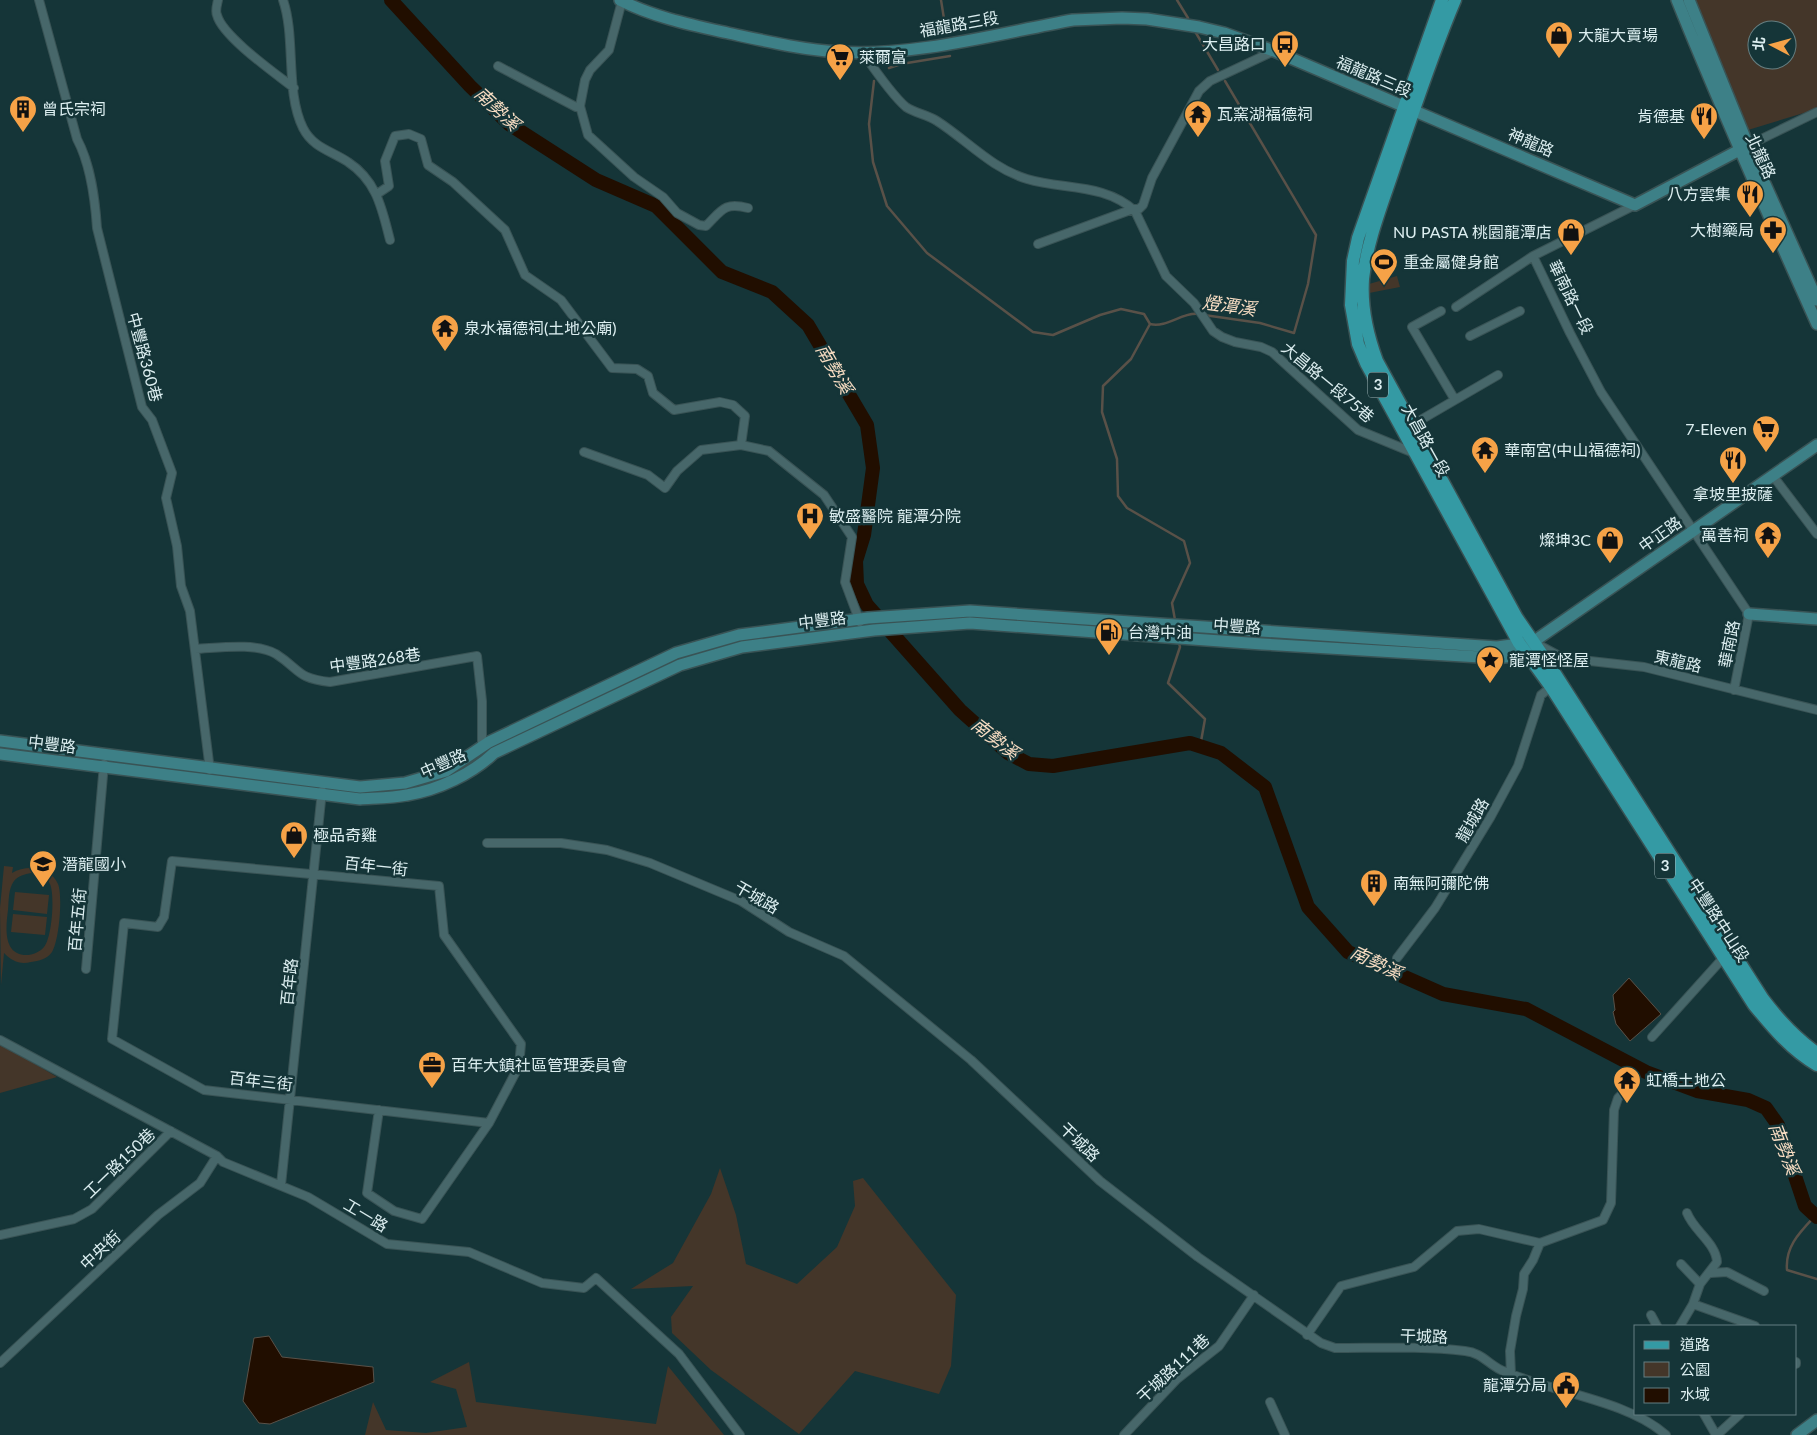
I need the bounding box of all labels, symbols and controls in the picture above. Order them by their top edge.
street label: 福龍路三段 [918,7,1000,40]
shop icon: 大龍大賣場 [1544,20,1574,59]
north arrow [1747,20,1797,70]
place label: 大龍大賣場 [1578,25,1658,44]
bus stop icon: 大昌路口 [1270,29,1300,68]
place label: 大昌路口 [1202,34,1266,53]
text: 北 [1749,36,1768,51]
supermarket icon: 萊爾富 [825,42,855,81]
place label: 萊爾富 [859,47,907,66]
street label: 福龍路三段 [1334,51,1415,100]
water label: 南勢溪 [470,82,527,137]
building icon: 曾氏宗祠 [8,94,38,133]
place label: 曾氏宗祠 [42,99,106,118]
temple icon: 瓦窯湖福德祠 [1183,99,1213,138]
restaurant icon: 肯德基 [1689,101,1719,140]
place label: 瓦窯湖福德祠 [1217,104,1313,123]
place label: 肯德基 [1637,106,1685,125]
street label: 神龍路 [1505,123,1557,160]
street label: 北龍路 [1743,130,1780,182]
restaurant icon: 八方雲集 [1735,179,1765,218]
place label: 八方雲集 [1667,184,1731,203]
pharmacy icon: 大樹藥局 [1758,215,1788,254]
shop icon: NU PASTA 桃園龍潭店 [1556,217,1586,256]
place label: 大樹藥局 [1690,220,1754,239]
place label: NU PASTA 桃園龍潭店 [1393,222,1552,241]
sports icon: 重金屬健身館 [1369,247,1399,286]
place label: 重金屬健身館 [1403,252,1499,271]
street label: 華南路一段 [1545,257,1598,337]
water label: 燈潭溪 [1201,290,1260,320]
street label: 中豐路360巷 [124,310,167,404]
temple icon: 泉水福德祠(土地公廟) [430,313,460,352]
place label: 泉水福德祠(土地公廟) [464,318,617,337]
street label: 大昌路一段75巷 [1278,338,1378,426]
water label: 南勢溪 [812,340,859,400]
road number: 3 [1368,372,1388,398]
street label: 大昌路一段 [1399,400,1454,479]
supermarket icon: 7-Eleven [1751,414,1781,453]
place label: 7-Eleven [1685,419,1747,438]
temple icon: 華南宮(中山福德祠) [1470,435,1500,474]
place label: 華南宮(中山福德祠) [1504,440,1641,459]
restaurant icon: 拿坡里披薩 [1718,445,1748,484]
place label: 拿坡里披薩 [1693,484,1773,503]
hospital icon: 敏盛醫院 龍潭分院 [795,501,825,540]
place label: 敏盛醫院 龍潭分院 [829,506,961,525]
street label: 中正路 [1635,512,1685,555]
temple icon: 萬善祠 [1753,520,1783,559]
shop icon: 燦坤3C [1595,525,1625,564]
place label: 萬善祠 [1701,525,1749,544]
place label: 燦坤3C [1539,530,1591,549]
street label: 中豐路 [797,607,847,632]
street label: 中豐路 [1212,614,1262,637]
fuel station icon: 台灣中油 [1094,617,1124,656]
street label: 華南路 [1715,619,1742,669]
place label: 台灣中油 [1128,622,1192,641]
street label: 中豐路268巷 [328,644,422,675]
place icon: 龍潭怪怪屋 [1475,645,1505,684]
street label: 東龍路 [1653,646,1704,675]
place label: 龍潭怪怪屋 [1509,650,1589,669]
water label: 南勢溪 [968,713,1026,765]
street label: 中豐路 [27,731,77,756]
street label: 中豐路 [417,744,469,781]
street label: 龍城路 [1451,794,1492,845]
shop icon: 極品奇雞 [279,820,309,859]
place label: 極品奇雞 [313,825,377,844]
school or university icon: 潛龍國小 [28,849,58,888]
street label: 百年一街 [343,853,409,878]
place label: 潛龍國小 [62,854,126,873]
road number: 3 [1655,854,1675,878]
building icon: 南無阿彌陀佛 [1359,868,1389,907]
place label: 南無阿彌陀佛 [1393,873,1489,892]
street label: 中豐路中山段 [1685,874,1754,965]
street label: 干城路 [732,876,783,917]
street label: 百年五街 [64,887,89,953]
water label: 南勢溪 [1347,940,1408,985]
street label: 百年路 [277,957,300,1007]
office icon: 百年大鎮社區管理委員會 [417,1050,447,1089]
place label: 百年大鎮社區管理委員會 [451,1055,627,1074]
temple icon: 虹橋土地公 [1612,1065,1642,1104]
street label: 百年三街 [228,1068,294,1093]
place label: 虹橋土地公 [1646,1070,1726,1089]
street label: 干城路 [1056,1118,1104,1165]
water label: 南勢溪 [1765,1119,1806,1181]
street label: 工一路150巷 [79,1124,158,1201]
street label: 工一路 [341,1194,392,1235]
street label: 中央街 [76,1226,124,1273]
street label: 干城路 [1400,1325,1448,1346]
legend [1634,1325,1797,1415]
street label: 干城路111巷 [1133,1329,1213,1406]
text: 道路 [1680,1335,1710,1353]
text: 公園 [1680,1360,1710,1378]
public building icon: 龍潭分局 [1551,1370,1581,1409]
place label: 龍潭分局 [1483,1375,1547,1394]
text: 水域 [1680,1385,1710,1403]

